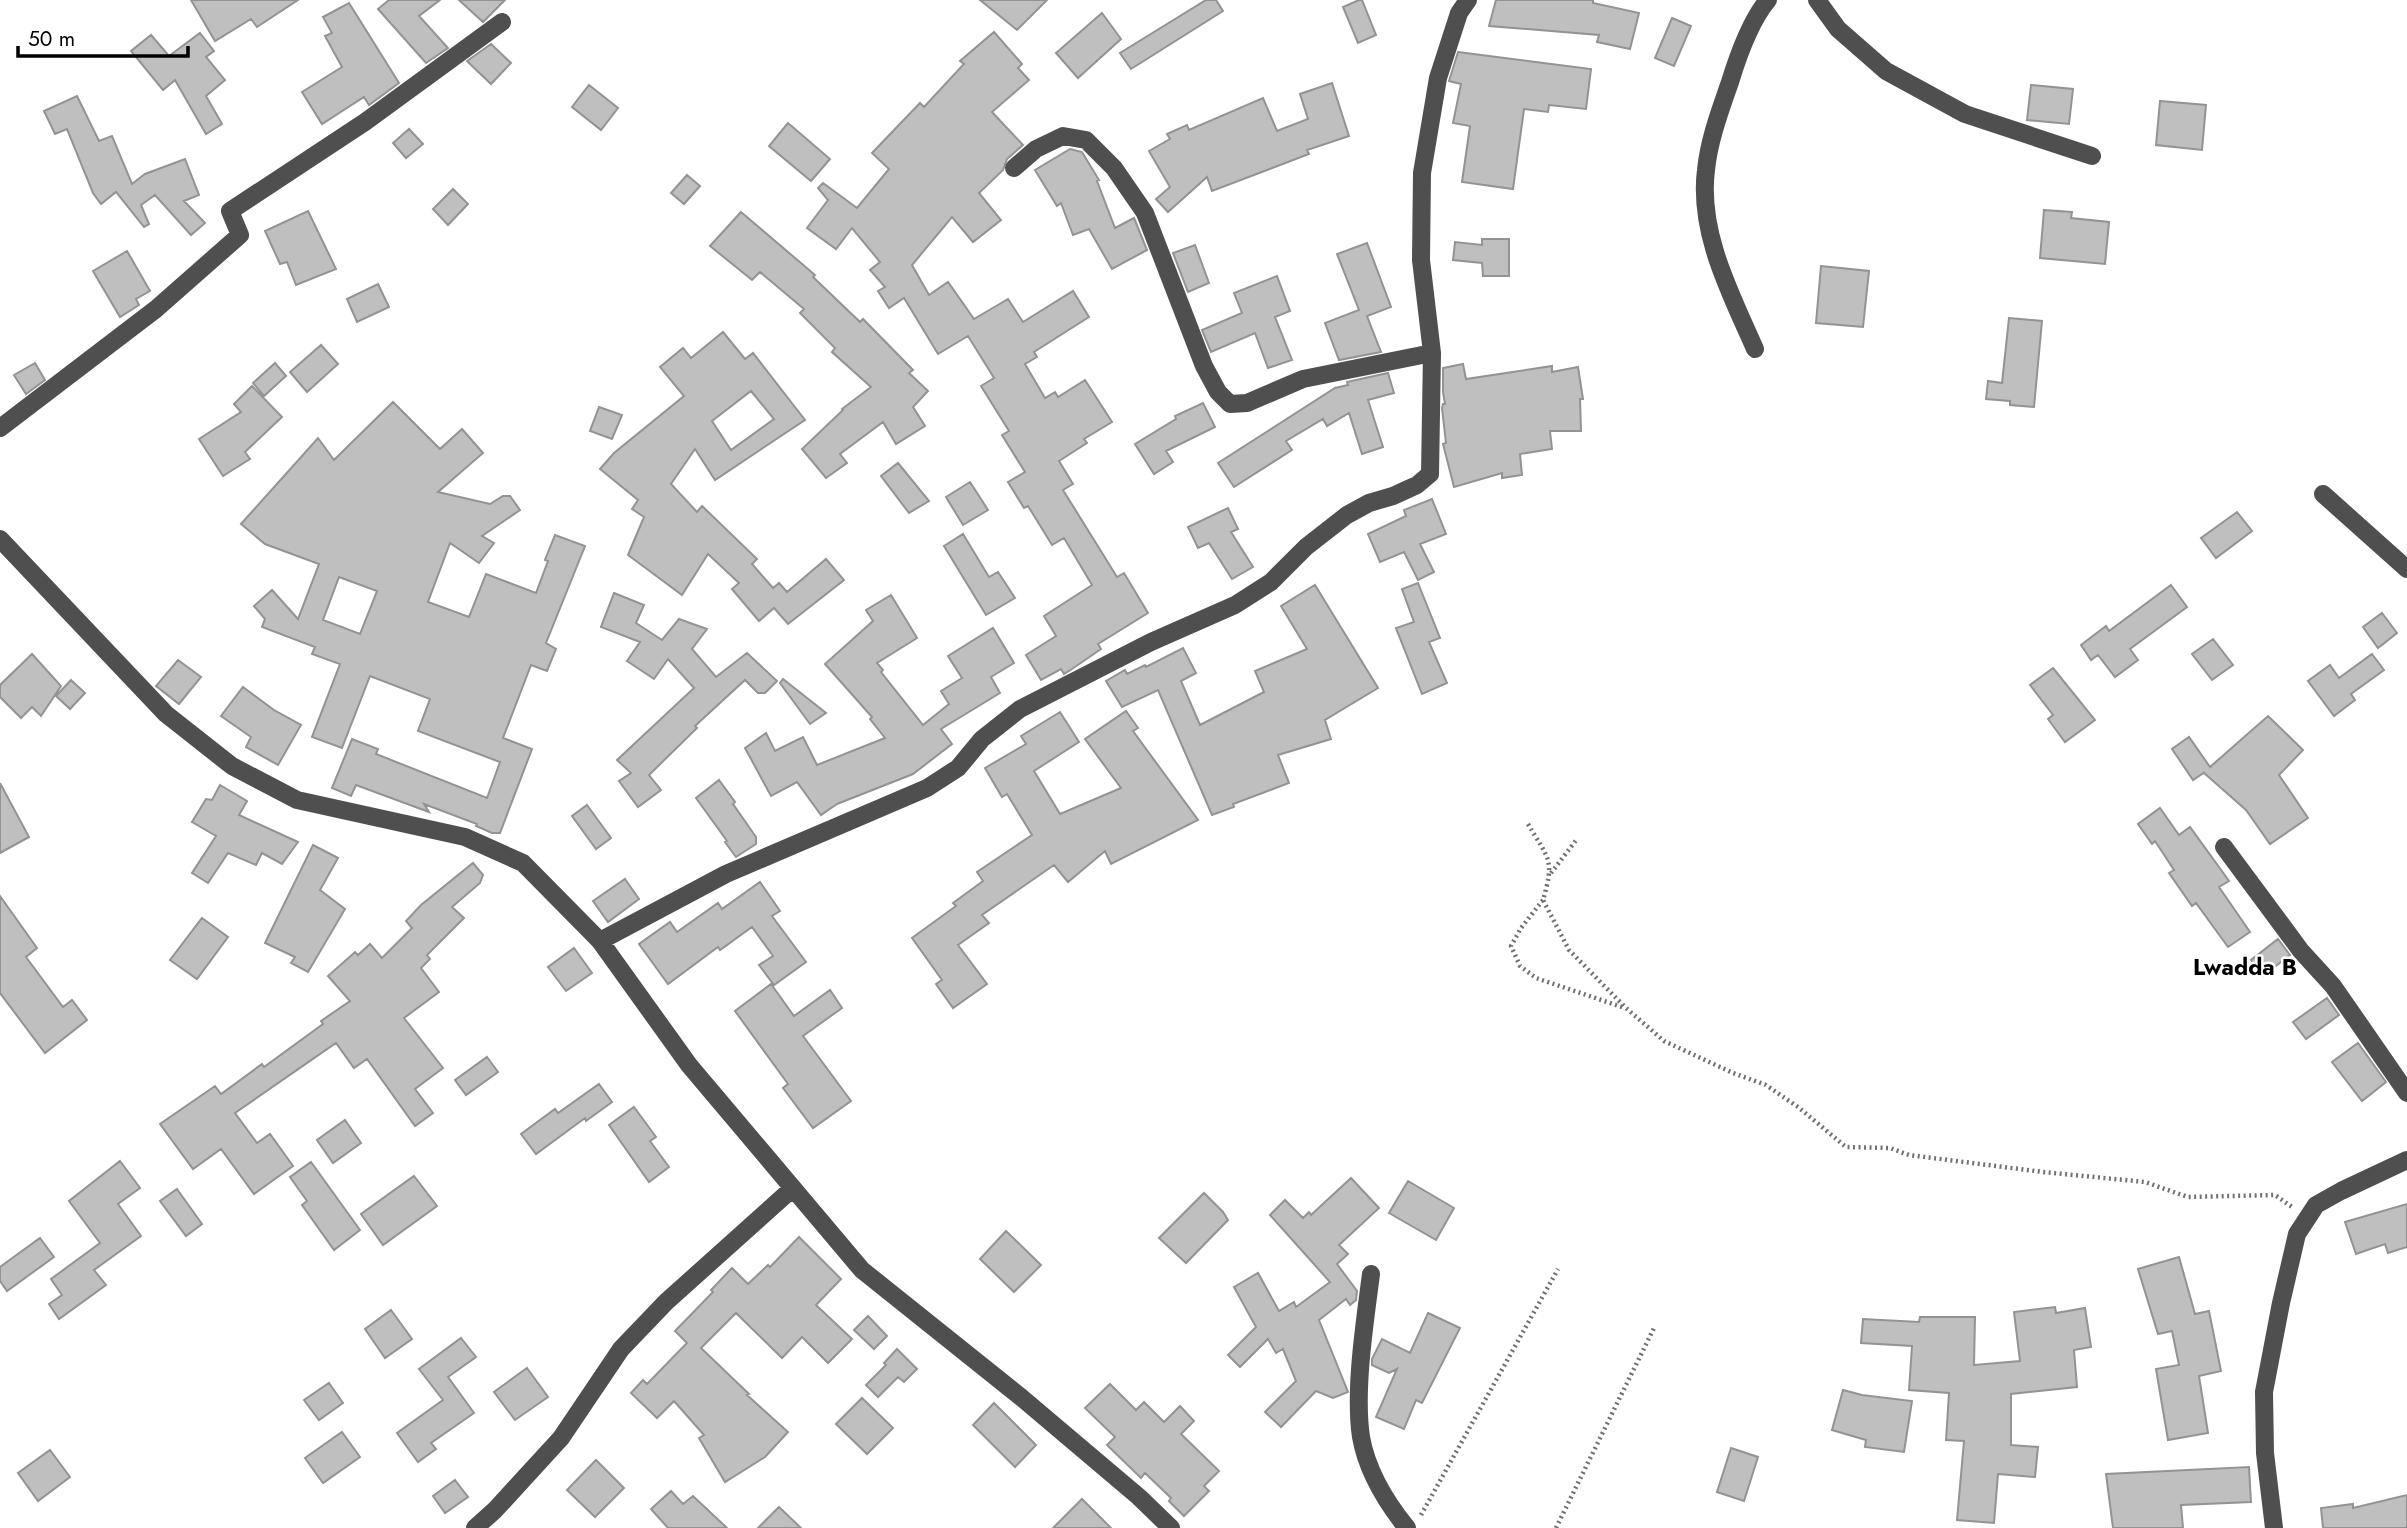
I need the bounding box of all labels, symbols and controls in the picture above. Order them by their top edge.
scale bar [18,14,187,58]
text: 50 m [28,24,75,54]
district label: Lwadda B [2193,950,2297,984]

